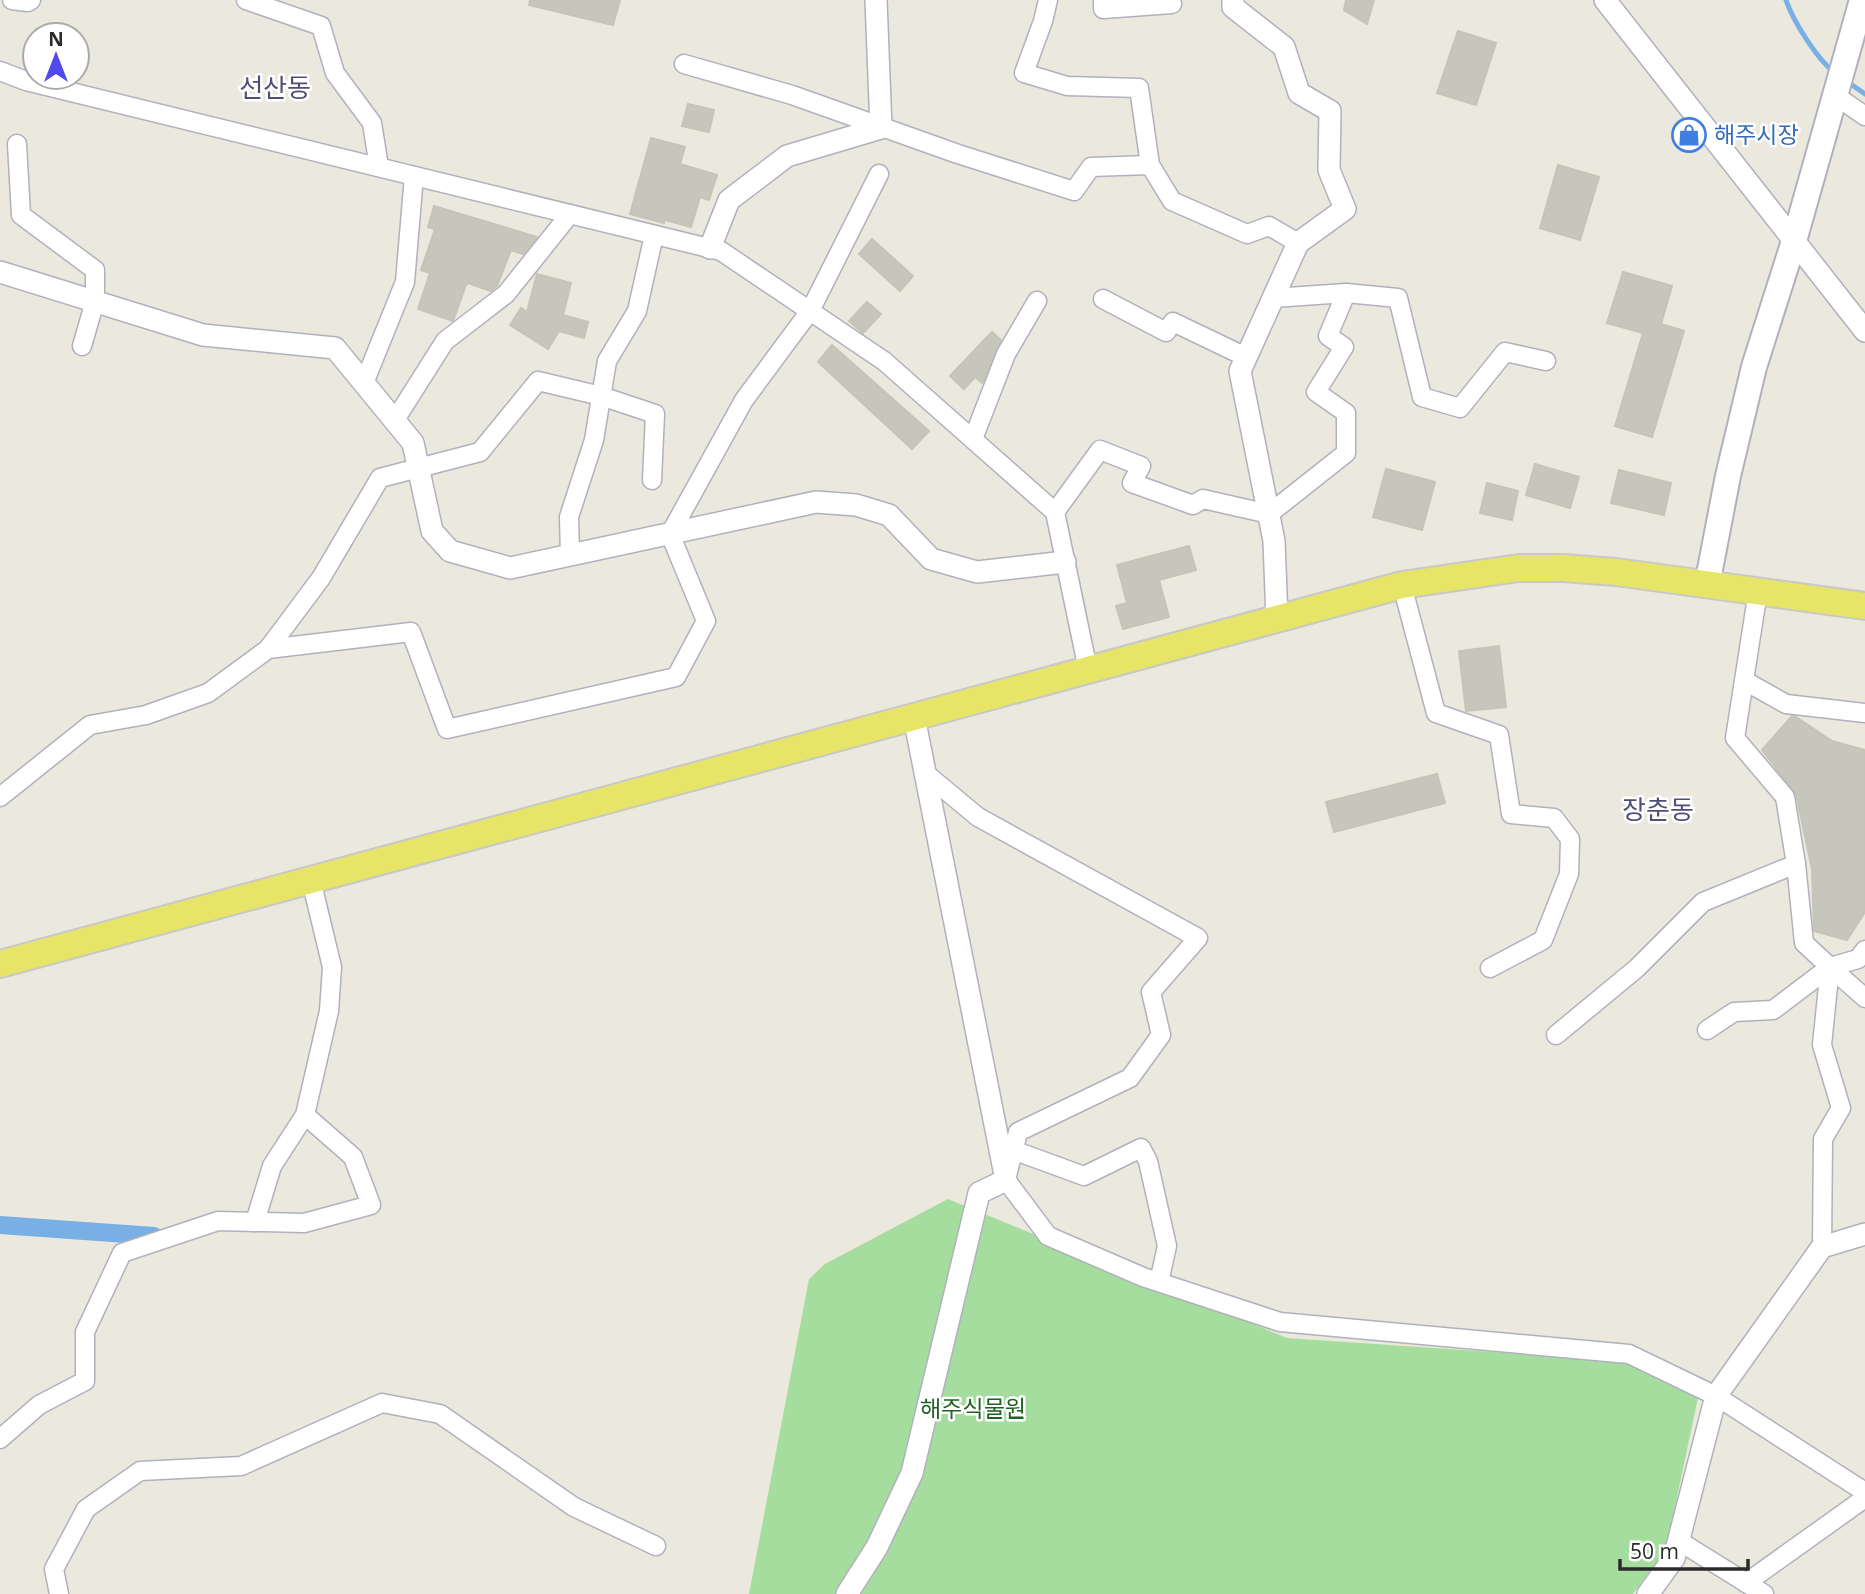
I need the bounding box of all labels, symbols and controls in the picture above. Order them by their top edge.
north arrow [21,21,91,91]
text: N [48,26,64,52]
district label: 선산동 [239,69,311,105]
shop icon: 해주시장 [1670,116,1708,154]
place label: 해주시장 [1714,118,1799,150]
district label: 장춘동 [1622,791,1694,827]
park label: 해주식물원 [920,1392,1026,1424]
scale bar [1620,1528,1748,1572]
text: 50 m [1630,1537,1679,1565]

